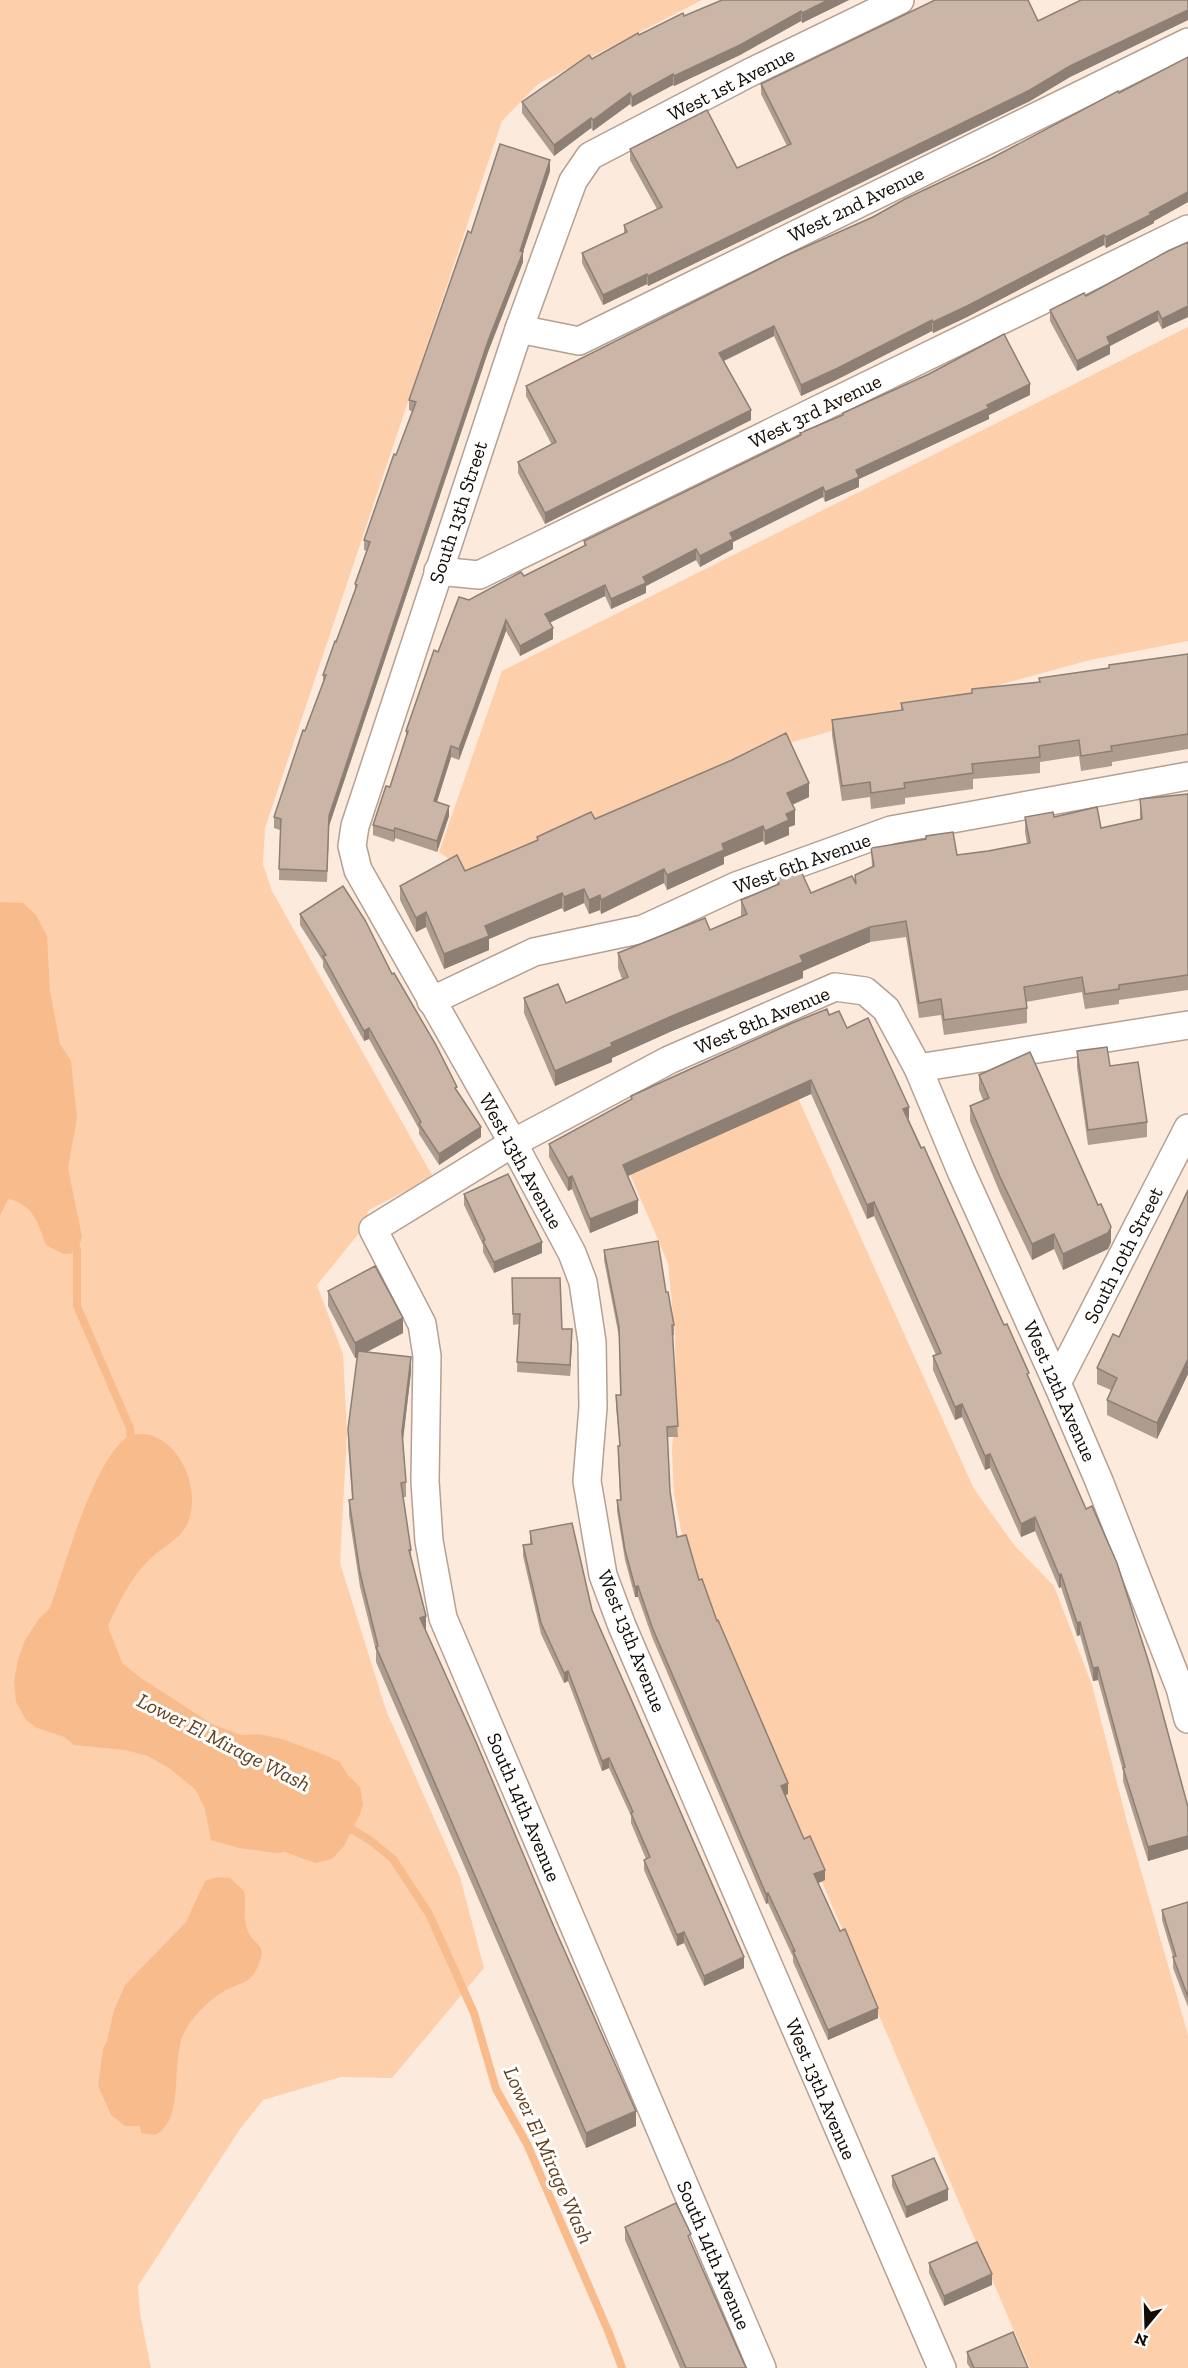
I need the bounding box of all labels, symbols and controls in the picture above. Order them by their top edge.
street label: West 1st Avenue [664,42,798,126]
street label: West 2nd Avenue [784,161,928,247]
street label: West 3rd Avenue [745,369,885,453]
street label: South 13th Street [424,437,492,586]
street label: West 6th Avenue [730,827,874,899]
street label: West 8th Avenue [691,981,833,1059]
street label: West 13th Avenue [474,1089,568,1233]
street label: South 10th Street [1078,1182,1168,1327]
street label: West 12th Avenue [1018,1317,1102,1465]
street label: West 13th Avenue [593,1566,671,1716]
water label: Lower El Mirage Wash [133,1687,315,1797]
street label: South 14th Avenue [482,1729,566,1885]
street label: West 13th Avenue [780,2015,862,2163]
water label: Lower El Mirage Wash [499,2063,599,2247]
street label: South 14th Avenue [672,2177,756,2333]
north arrow [1116,2296,1176,2356]
text: N [1132,2329,1150,2351]

